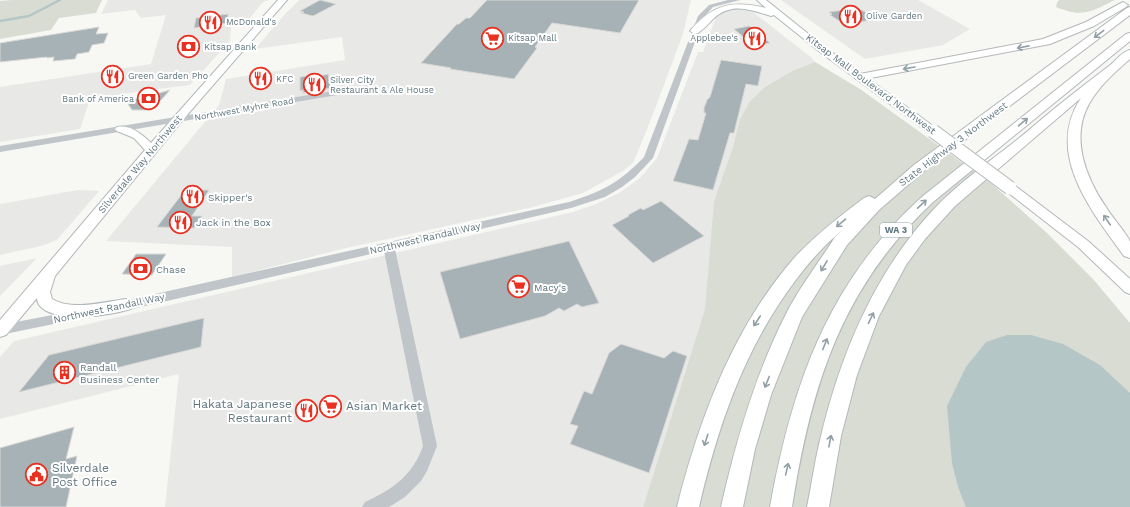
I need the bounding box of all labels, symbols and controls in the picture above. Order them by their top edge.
restaurant icon: Olive Garden [838,3,864,29]
restaurant icon: McDonald's [197,9,223,35]
place label: Olive Garden [866,11,922,21]
place label: McDonald's [226,17,277,27]
supermarket icon: Kitsap Mall [479,25,505,51]
restaurant icon: Applebee's [741,25,767,51]
one-way arrow [1093,29,1104,38]
street label: Kitsap Mall Boulevard Northwest [804,32,939,137]
place label: Kitsap Mall [508,33,557,43]
place label: Applebee's [690,33,738,43]
bank icon: Kitsap Bank [176,34,202,60]
place label: Kitsap Bank [204,42,256,52]
one-way arrow [1016,43,1029,51]
restaurant icon: Green Garden Pho [99,63,125,89]
one-way arrow [903,64,916,72]
restaurant icon: KFC [248,66,274,92]
place label: Green Garden Pho [128,71,208,81]
restaurant icon: Silver City Restaurant & Ale House [302,72,328,98]
place label: KFC [276,74,293,84]
place label: Silver City Restaurant & Ale House [330,75,434,95]
bank icon: Bank of America [136,86,162,112]
place label: Bank of America [62,94,134,104]
street label: Northwest Myhre Road [194,95,294,123]
street label: State Highway 3 Northwest [897,99,1010,188]
street label: Silverdale Way Northwest [96,112,185,215]
one-way arrow [1017,118,1028,127]
restaurant icon: Skipper's [179,184,205,210]
place label: Skipper's [208,192,253,203]
one-way arrow [917,199,927,209]
restaurant icon: Jack in the Box [167,209,193,235]
one-way arrow [1103,215,1111,226]
place label: Jack in the Box [196,217,271,228]
one-way arrow [836,218,847,227]
street label: Northwest Randall Way [369,220,482,256]
road number: WA 3 [880,223,912,237]
bank icon: Chase [127,256,153,282]
one-way arrow [820,260,828,272]
place label: Chase [156,264,186,275]
supermarket icon: Macy's [505,274,531,300]
place label: Macy's [534,282,566,293]
street label: Northwest Randall Way [52,291,166,325]
one-way arrow [868,312,875,324]
one-way arrow [753,315,761,327]
one-way arrow [822,339,830,351]
building icon: Randall Business Center [51,360,77,386]
place label: Randall Business Center [80,362,159,385]
one-way arrow [762,376,770,388]
supermarket icon: Asian Market [317,393,343,419]
place label: Hakata Japanese Restaurant [193,397,292,425]
restaurant icon: Hakata Japanese Restaurant [294,398,320,424]
place label: Asian Market [346,399,422,413]
one-way arrow [702,433,709,446]
one-way arrow [827,435,835,448]
place label: Silverdale Post Office [52,461,117,489]
public building icon: Silverdale Post Office [24,462,50,488]
one-way arrow [784,462,792,475]

